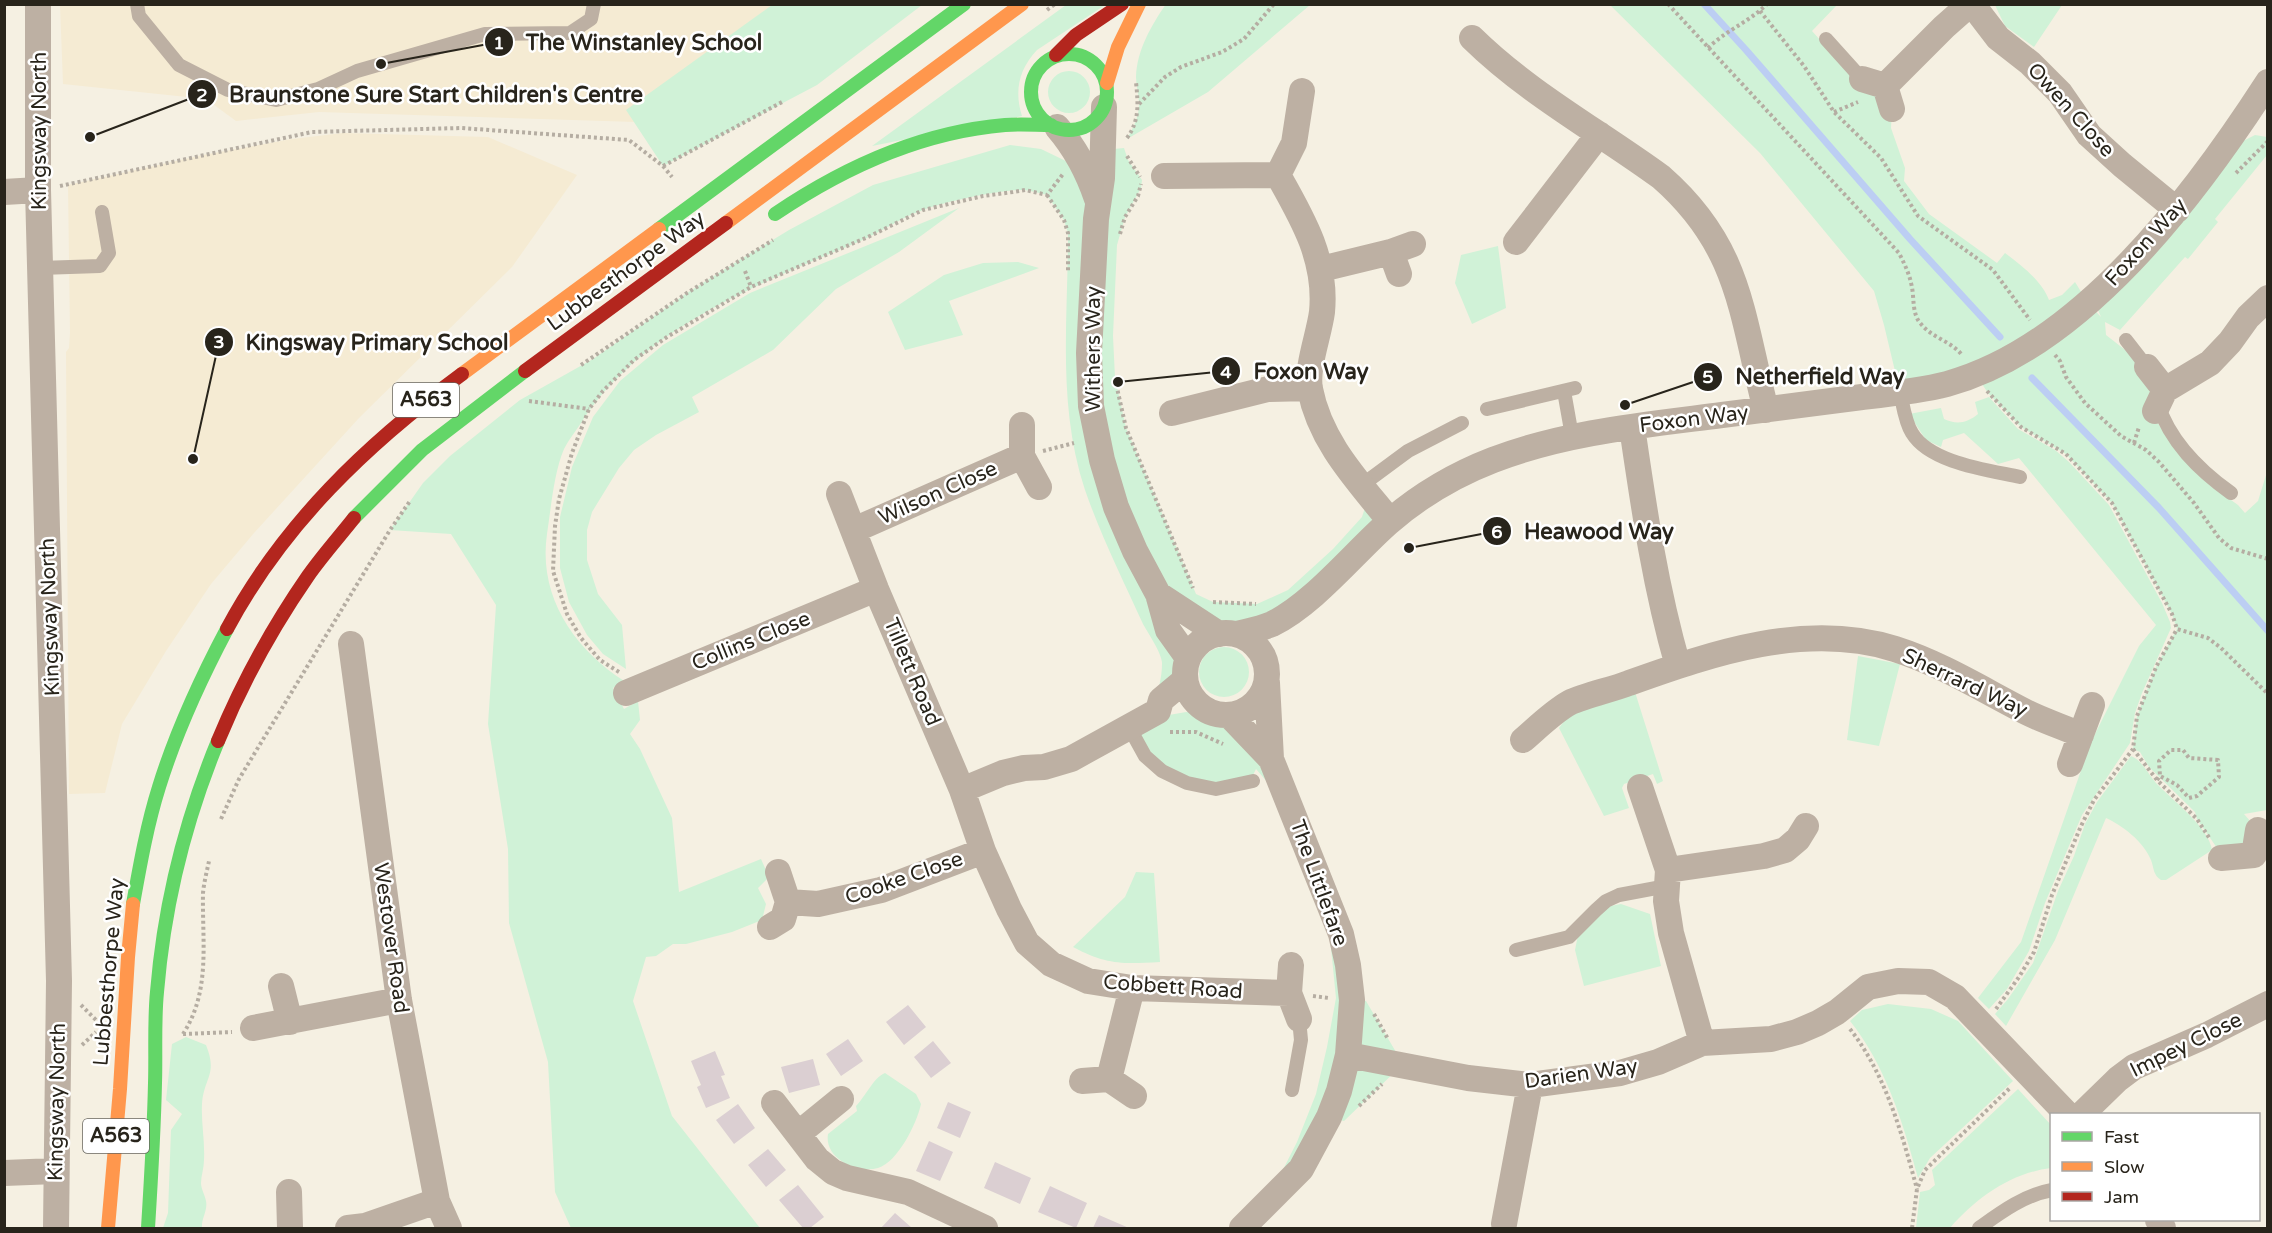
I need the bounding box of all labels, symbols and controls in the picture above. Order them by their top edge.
callout: The Winstanley School [484,22,774,62]
text: The Winstanley School [525,30,762,56]
text: 1 [493,32,505,54]
street label: Kingsway North [27,52,52,210]
street label: Owen Close [2022,58,2120,162]
callout: Braunstone Sure Start Children's Centre [187,74,655,114]
text: Braunstone Sure Start Children's Centre [229,82,643,108]
text: 2 [196,84,208,106]
street label: Foxon Way [2100,193,2192,291]
street label: Lubbesthorpe Way [542,205,710,337]
street label: Withers Way [1081,286,1106,412]
callout: Kingsway Primary School [204,322,521,362]
text: Kingsway Primary School [246,330,508,356]
text: 3 [213,331,225,353]
callout: Foxon Way [1211,351,1380,391]
callout: Netherfield Way [1693,357,1917,397]
text: Foxon Way [1253,359,1369,385]
text: 4 [1220,361,1232,383]
text: Netherfield Way [1735,364,1905,390]
text: 5 [1702,366,1714,388]
road number: A563 [393,383,459,417]
street label: Foxon Way [1638,400,1750,438]
street label: Wilson Close [875,456,1001,530]
callout: Heawood Way [1482,511,1686,551]
text: Heawood Way [1524,519,1674,545]
text: 6 [1491,521,1503,543]
street label: Kingsway North [35,537,65,697]
street label: Collins Close [688,606,814,676]
street label: Tillett Road [878,614,946,730]
street label: Sherrard Way [1899,643,2031,723]
street label: The Littlefare [1285,817,1353,950]
street label: Cooke Close [842,846,966,910]
street label: Westover Road [368,861,414,1015]
street label: Lubbesthorpe Way [88,877,130,1067]
street label: Cobbett Road [1102,970,1244,1004]
street label: Impey Close [2126,1007,2246,1083]
street label: Kingsway North [43,1023,71,1181]
street label: Darien Way [1523,1054,1639,1094]
legend [2050,1113,2260,1221]
road number: A563 [83,1119,149,1153]
text: Fast [2104,1126,2139,1148]
text: Slow [2104,1156,2145,1178]
text: Jam [2104,1186,2139,1208]

